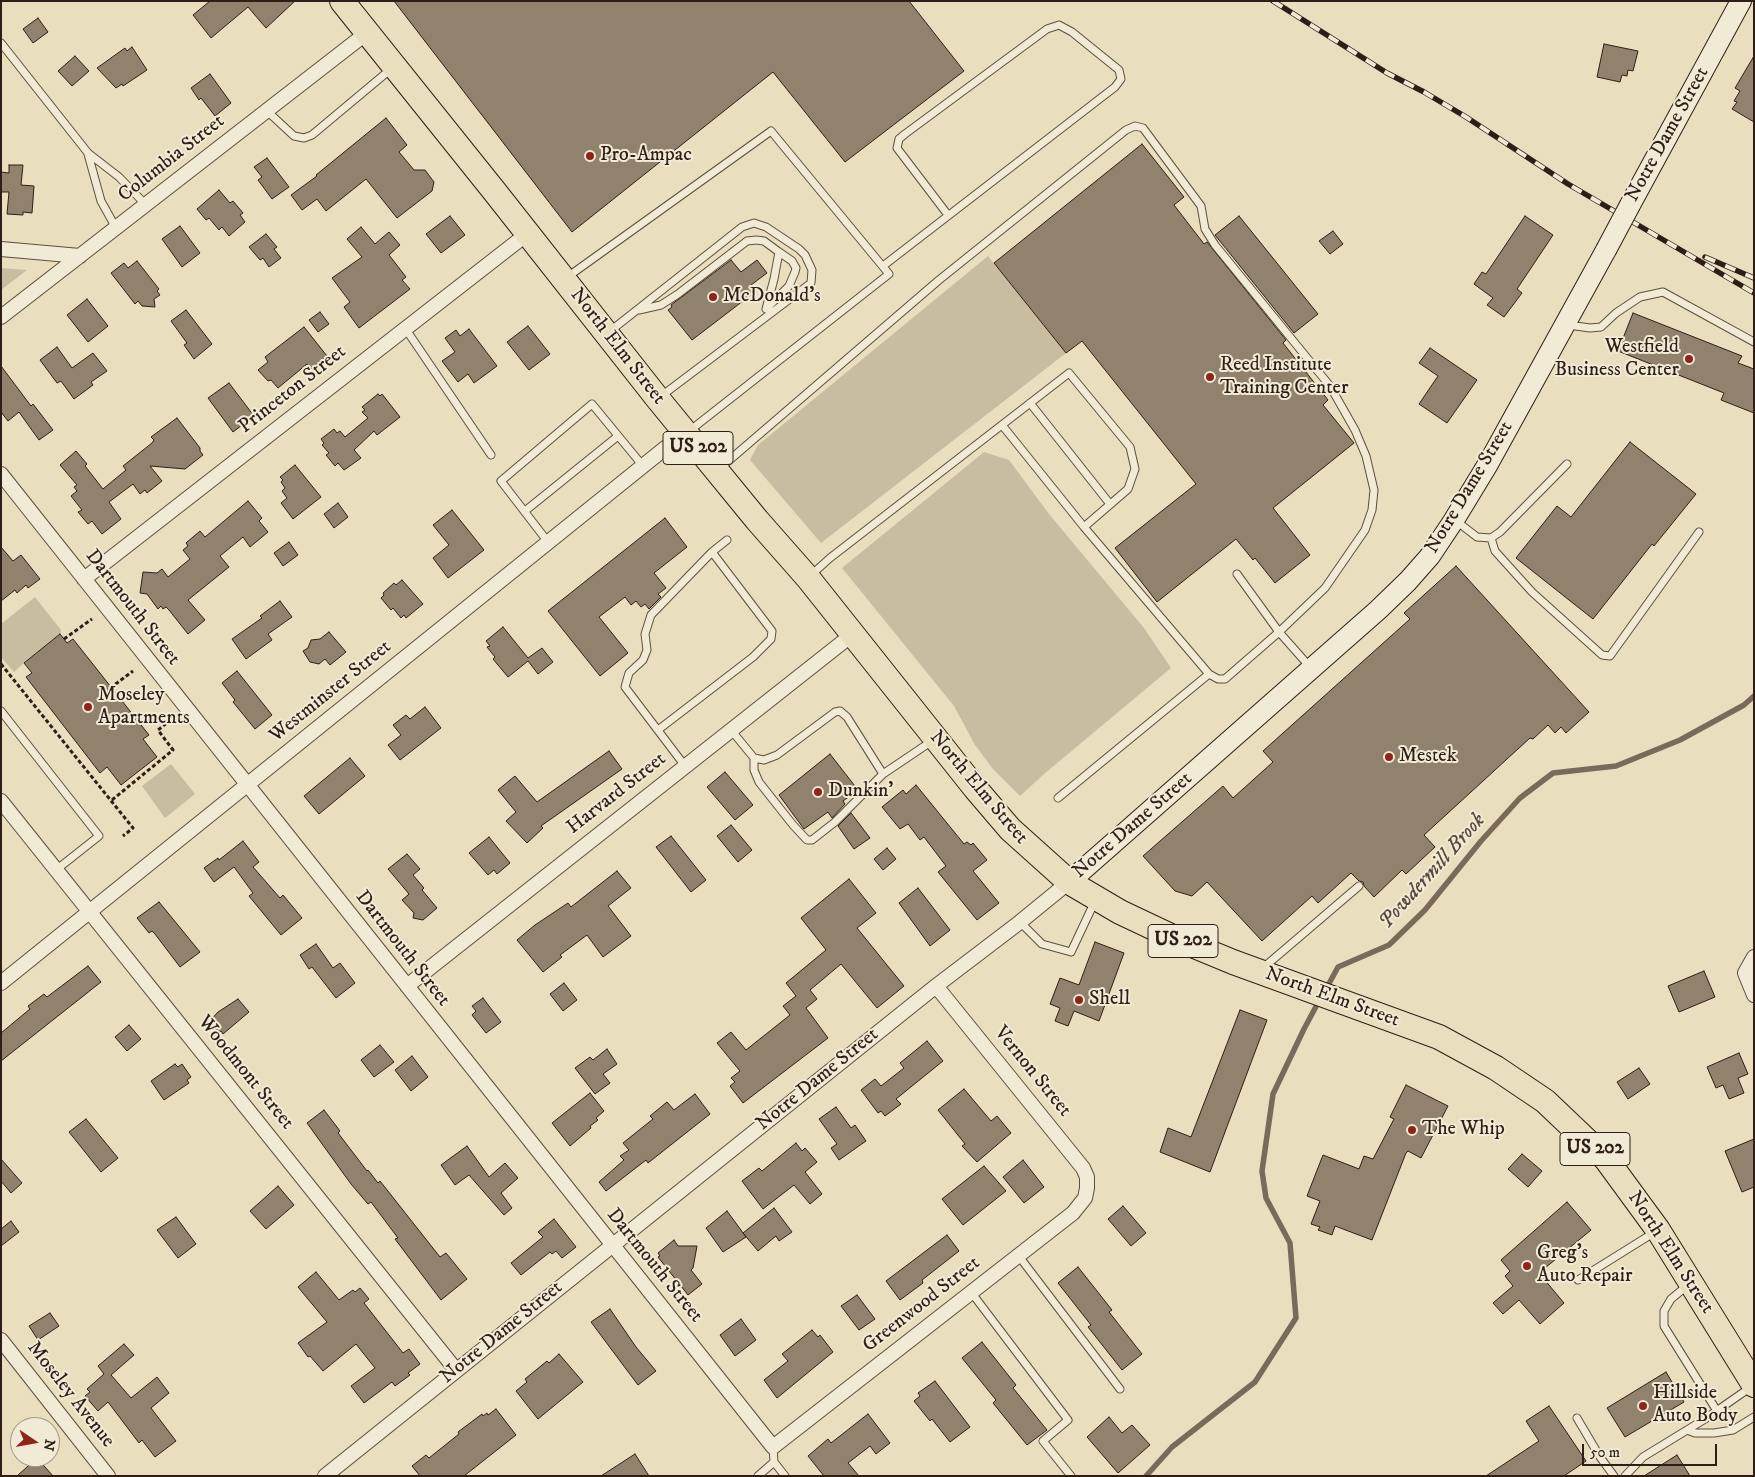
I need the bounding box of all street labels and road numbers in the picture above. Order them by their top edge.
street label: Notre Dame Street [1621,63,1715,207]
street label: Columbia Street [114,110,230,208]
street label: North Elm Street [564,284,670,410]
street label: Princeton Street [235,341,351,439]
street label: Notre Dame Street [1421,417,1519,559]
road number: US 202 [663,432,733,464]
street label: Dartmouth Street [79,545,185,671]
street label: Westminster Street [265,636,397,748]
street label: North Elm Street [923,726,1033,850]
street label: Harvard Street [563,748,671,840]
street label: Notre Dame Street [1068,768,1198,884]
street label: Dartmouth Street [349,886,455,1012]
road number: US 202 [1148,924,1218,958]
street label: North Elm Street [1262,963,1402,1033]
street label: Woodmont Street [192,1011,298,1135]
street label: Vernon Street [988,1022,1076,1122]
street label: Notre Dame Street [752,1023,884,1137]
road number: US 202 [1560,1132,1630,1166]
street label: North Elm Street [1622,1187,1718,1319]
street label: Dartmouth Street [601,1204,707,1328]
street label: Greenwood Street [859,1252,985,1358]
street label: Notre Dame Street [436,1276,568,1390]
street label: Moseley Avenue [21,1337,119,1453]

